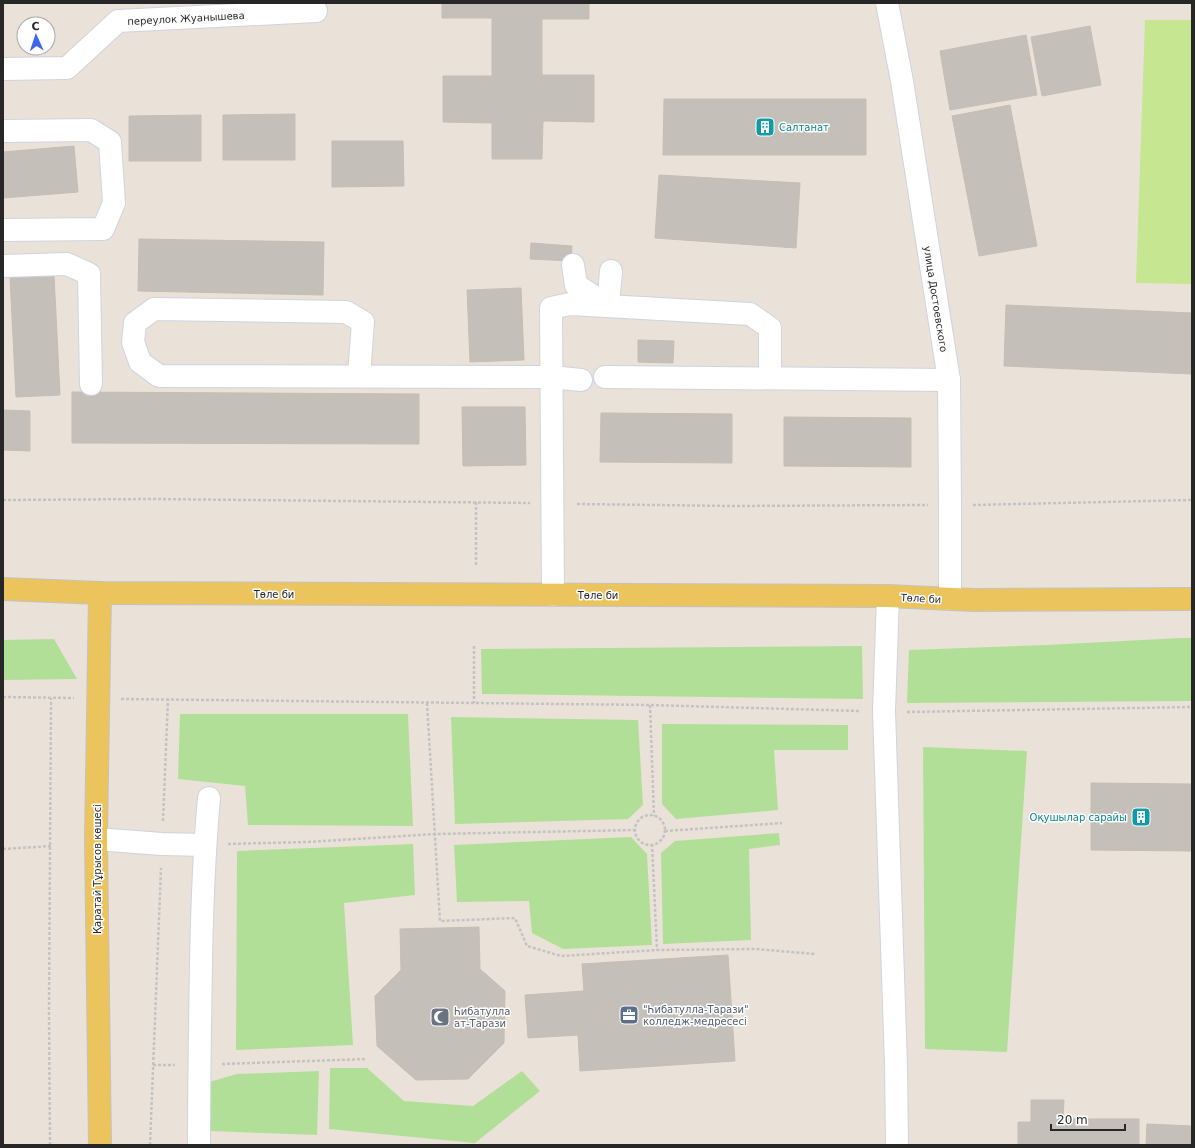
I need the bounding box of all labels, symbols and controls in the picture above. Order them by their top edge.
street label: переулок Жуанышева [127,10,245,27]
north arrow [16,16,56,56]
text: С [31,20,40,33]
building icon: Салтанат [754,116,776,138]
place label: Салтанат [779,122,829,133]
street label: улица Достоевского [922,245,949,353]
street label: Төле би [253,589,294,600]
street label: Төле би [577,590,618,601]
street label: Төле би [899,592,942,605]
street label: Қаратай Тұрысов көшесі [92,804,103,934]
building icon: Оқушылар сарайы [1130,806,1152,828]
place label: Оқушылар сарайы [1030,812,1127,823]
office icon: "Һибатулла-Тарази" колледж-медресесі [618,1004,640,1026]
place label: "Һибатулла-Тарази" колледж-медресесі [643,1004,749,1027]
mosque icon: Һибатулла ат-Тарази [429,1006,451,1028]
place label: Һибатулла ат-Тарази [454,1006,510,1029]
scale bar [1051,1106,1125,1132]
text: 20 m [1057,1113,1088,1127]

